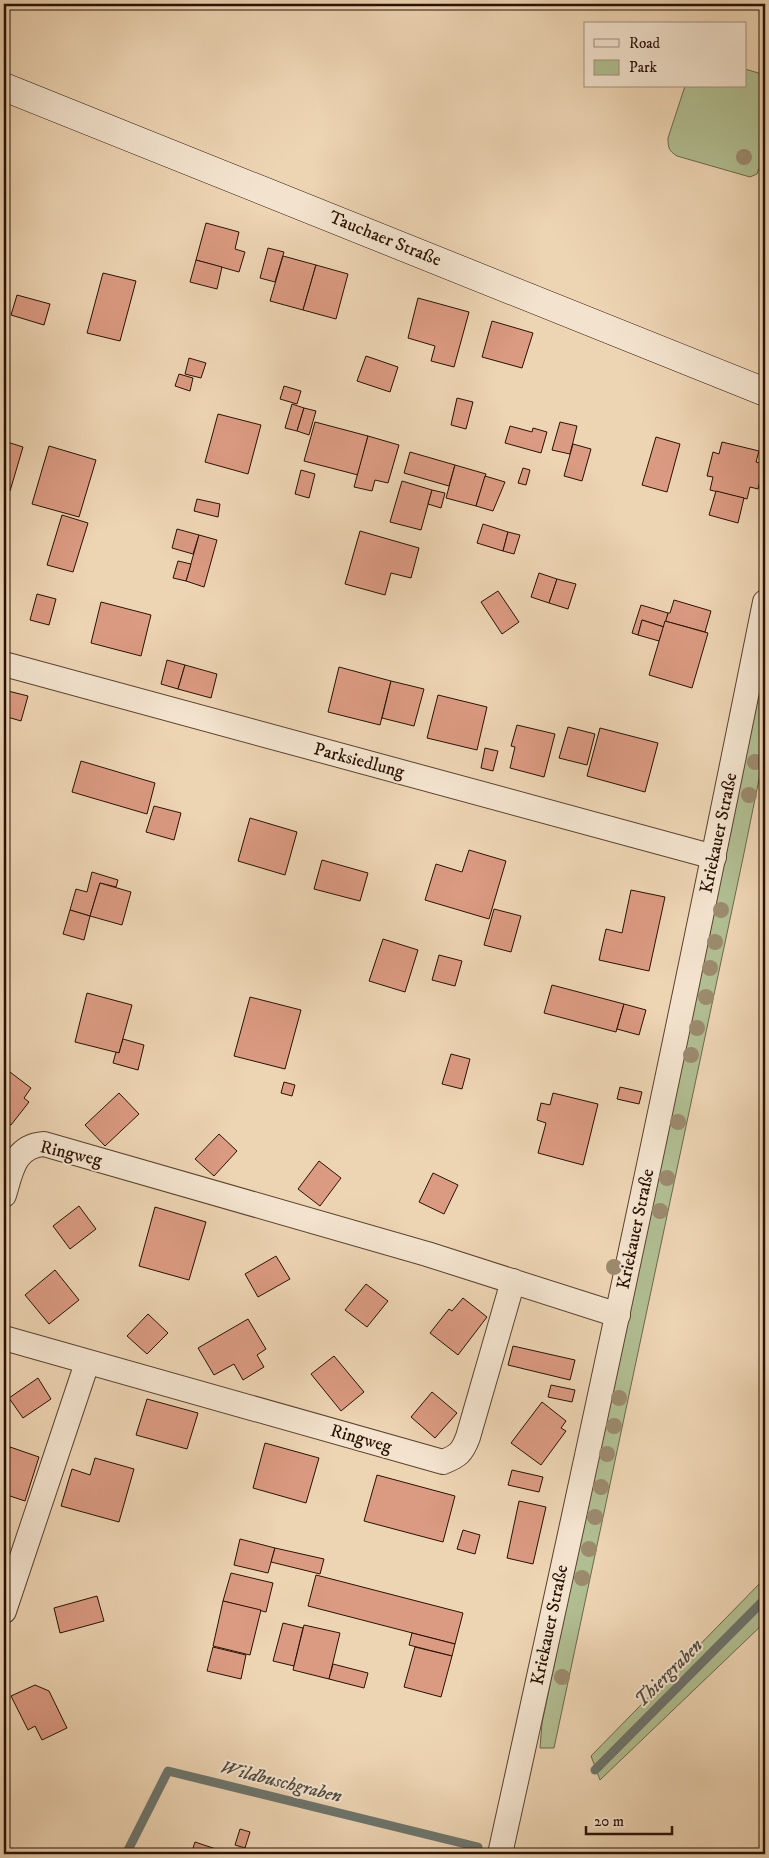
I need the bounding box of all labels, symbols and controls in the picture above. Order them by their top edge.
legend [584,22,746,88]
text: Road [629,34,661,53]
text: Park [629,58,658,77]
street label: Tauchaer Straße [326,206,444,272]
street label: Parksiedlung [311,738,407,784]
street label: Kriekauer Straße [695,771,743,895]
street label: Ringweg [38,1136,104,1172]
street label: Kriekauer Straße [612,1167,660,1291]
street label: Ringweg [328,1420,394,1458]
street label: Kriekauer Straße [526,1563,574,1687]
water label: Thiergraben [630,1634,708,1712]
water label: Wildbuschgraben [218,1756,344,1808]
scale bar [586,1803,673,1835]
text: 20 m [594,1812,624,1831]

